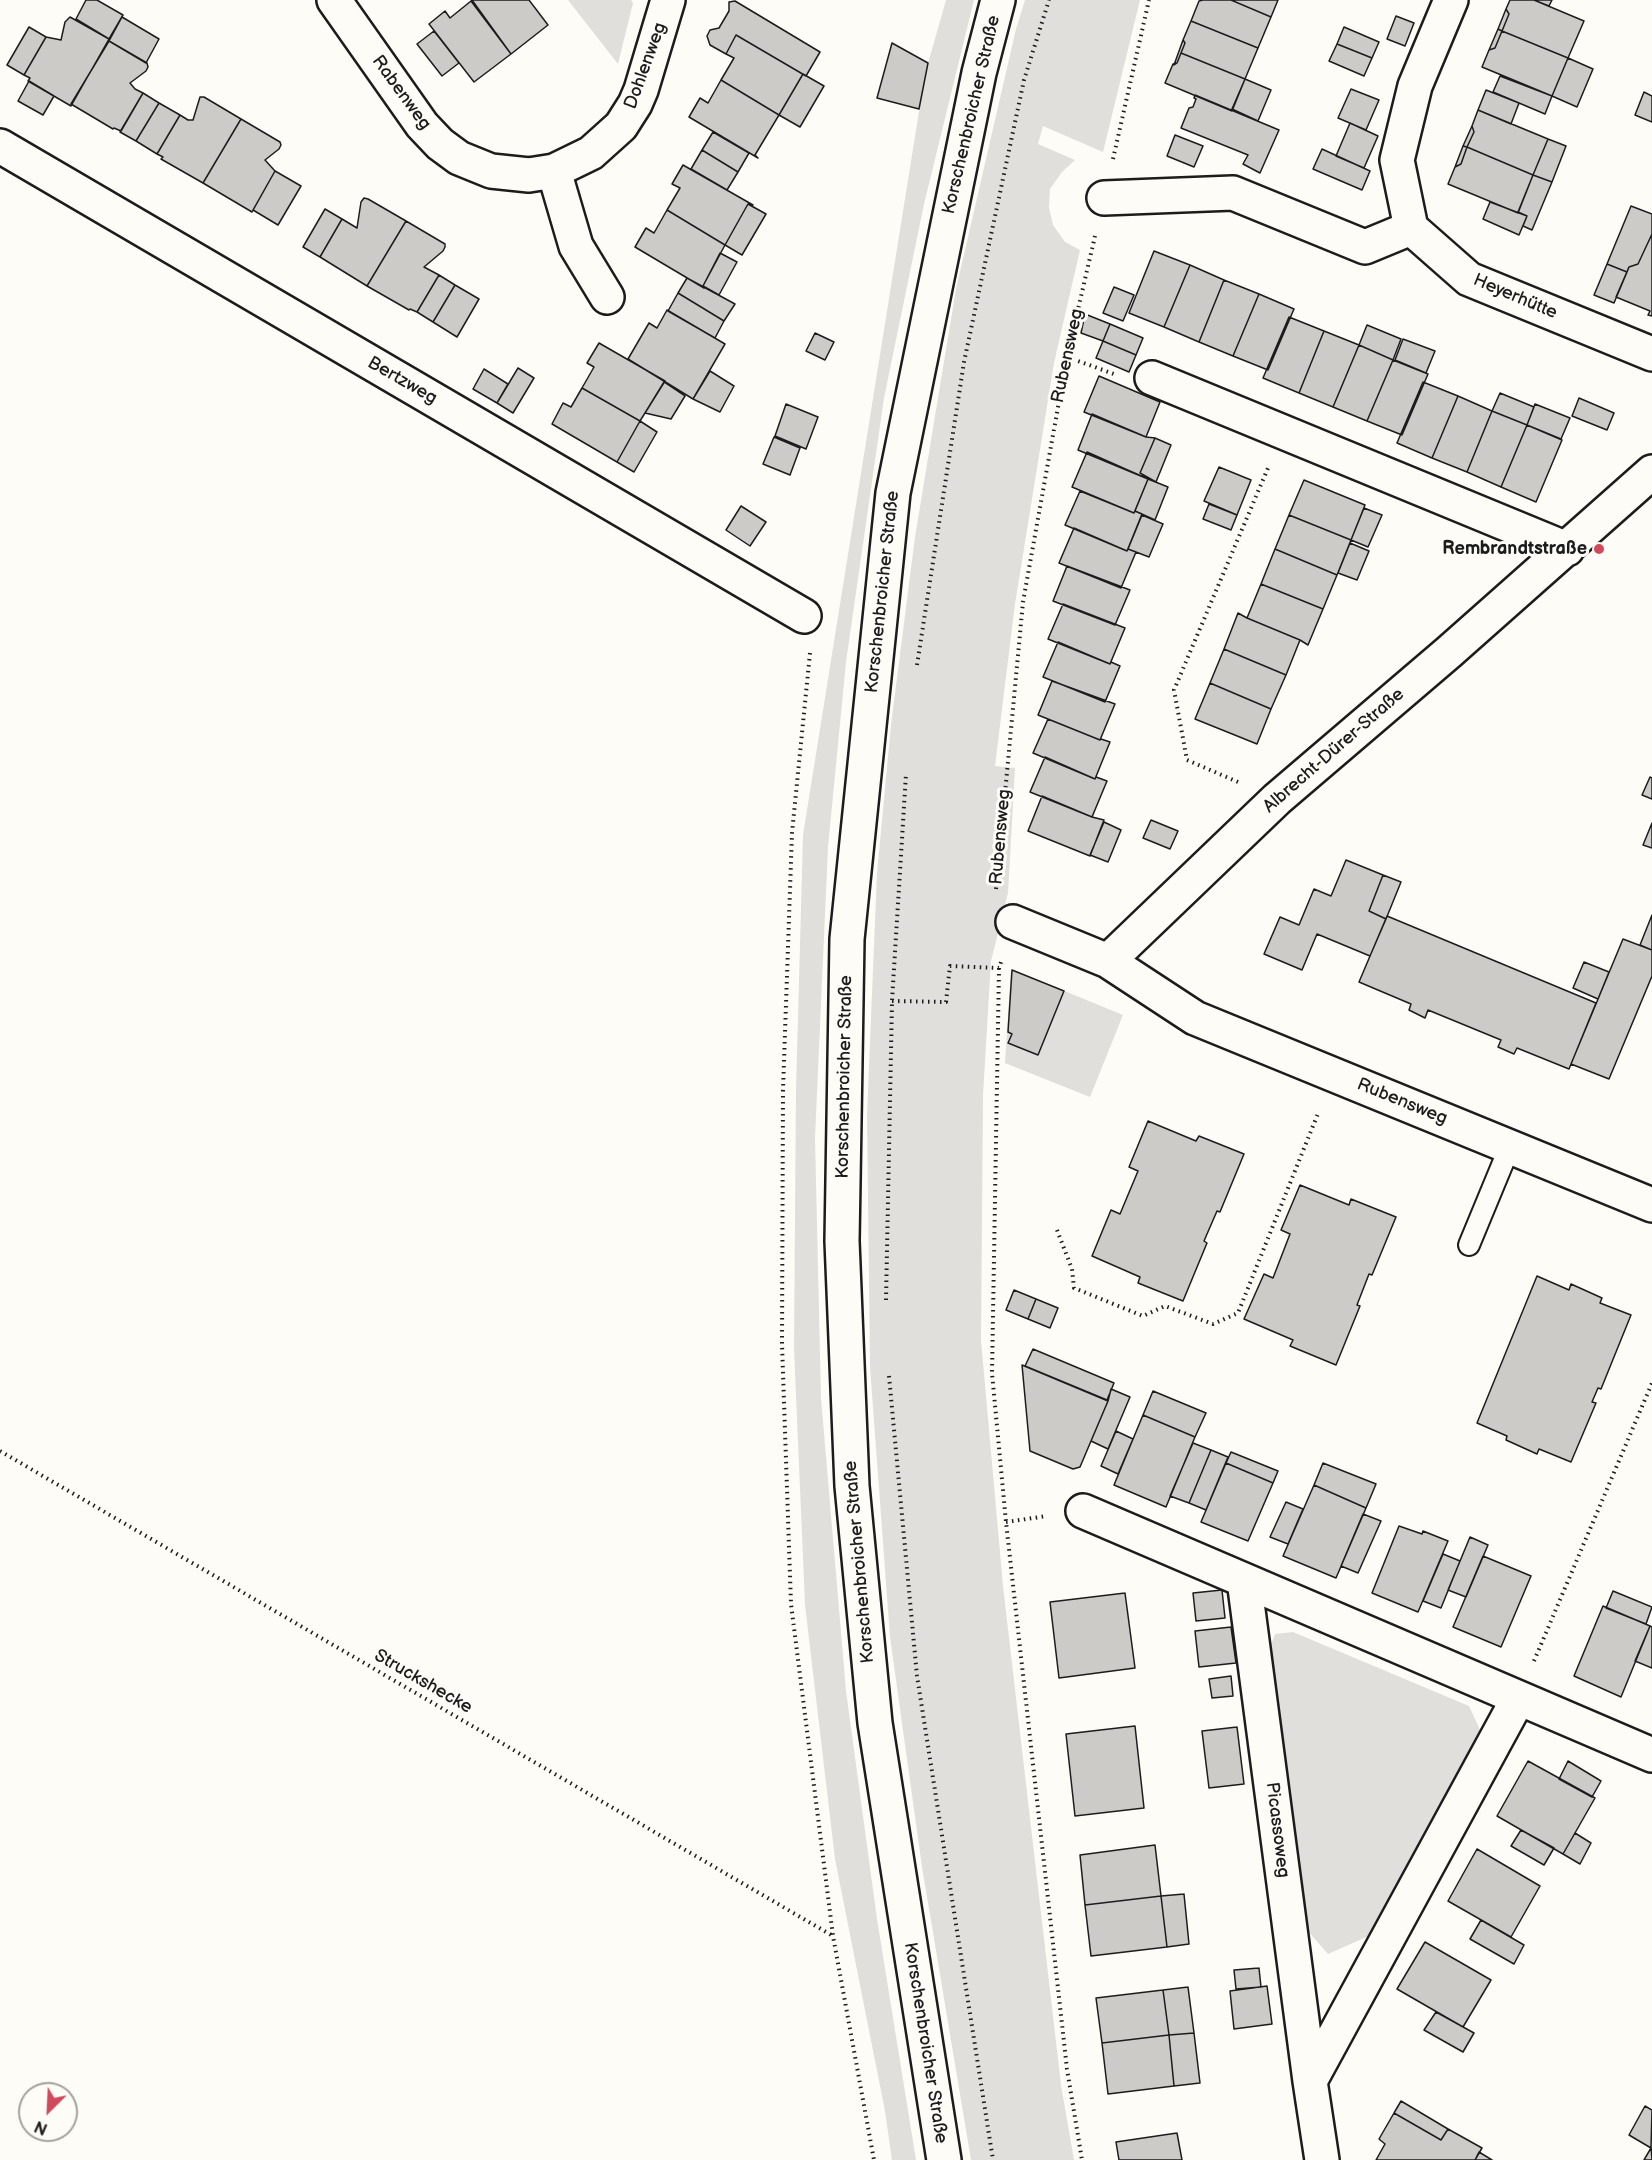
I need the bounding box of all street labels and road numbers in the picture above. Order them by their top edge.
street label: Korschenbroicher Straße [939,14,1005,216]
street label: Dohlenweg [620,20,672,112]
street label: Rabenweg [367,52,435,134]
street label: Heyerhütte [1470,270,1560,324]
street label: Rubensweg [1047,307,1089,405]
street label: Bertzweg [363,352,441,410]
street label: Korschenbroicher Straße [862,490,904,694]
street label: Albrecht-Dürer-Straße [1259,684,1409,818]
street label: Rubensweg [986,788,1016,886]
street label: Korschenbroicher Straße [832,975,858,1179]
street label: Rubensweg [1354,1074,1450,1130]
street label: Korschenbroicher Straße [840,1460,880,1664]
street label: Struckshecke [370,1645,476,1719]
street label: Picassoweg [1260,1781,1294,1879]
street label: Korschenbroicher Straße [898,1941,952,2145]

